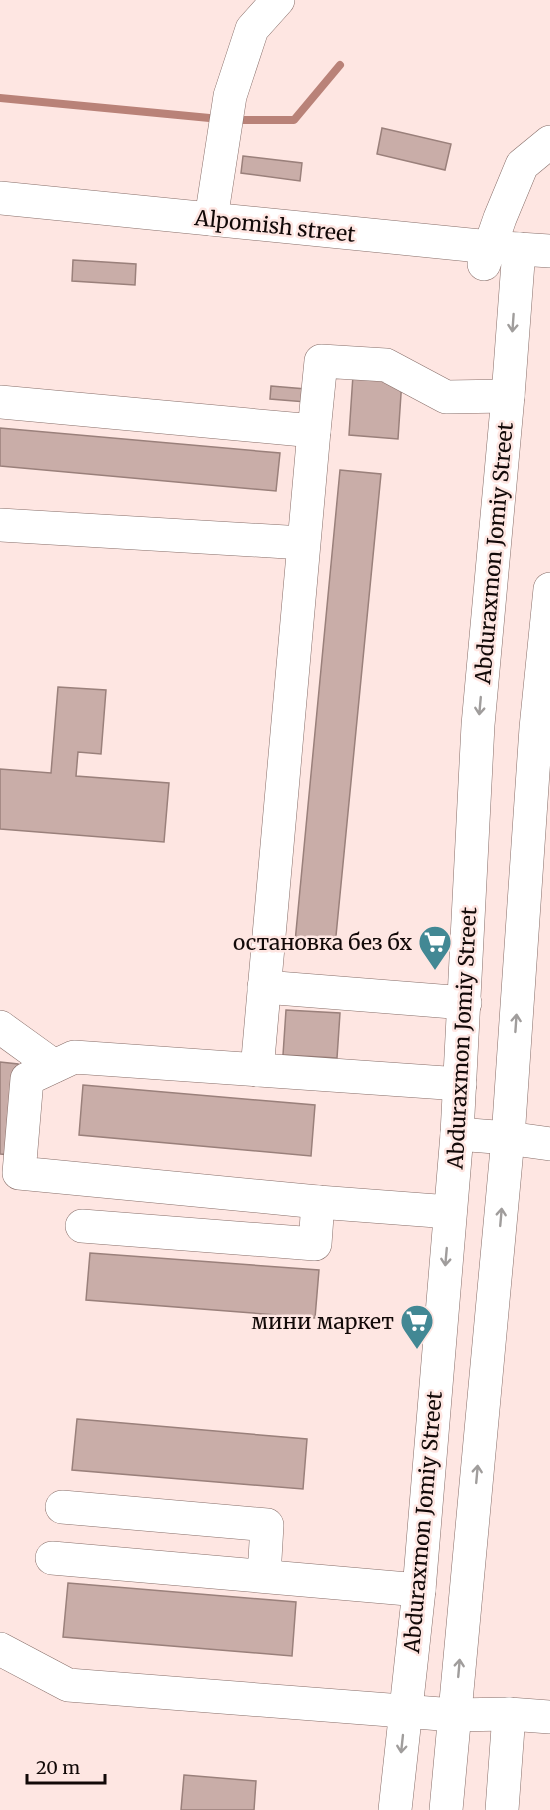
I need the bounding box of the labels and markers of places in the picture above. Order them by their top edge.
supermarket icon: остановка без бх [417,924,453,971]
place label: остановка без бх [233,929,413,956]
supermarket icon: мини маркет [399,1303,435,1350]
place label: мини маркет [251,1308,394,1335]

